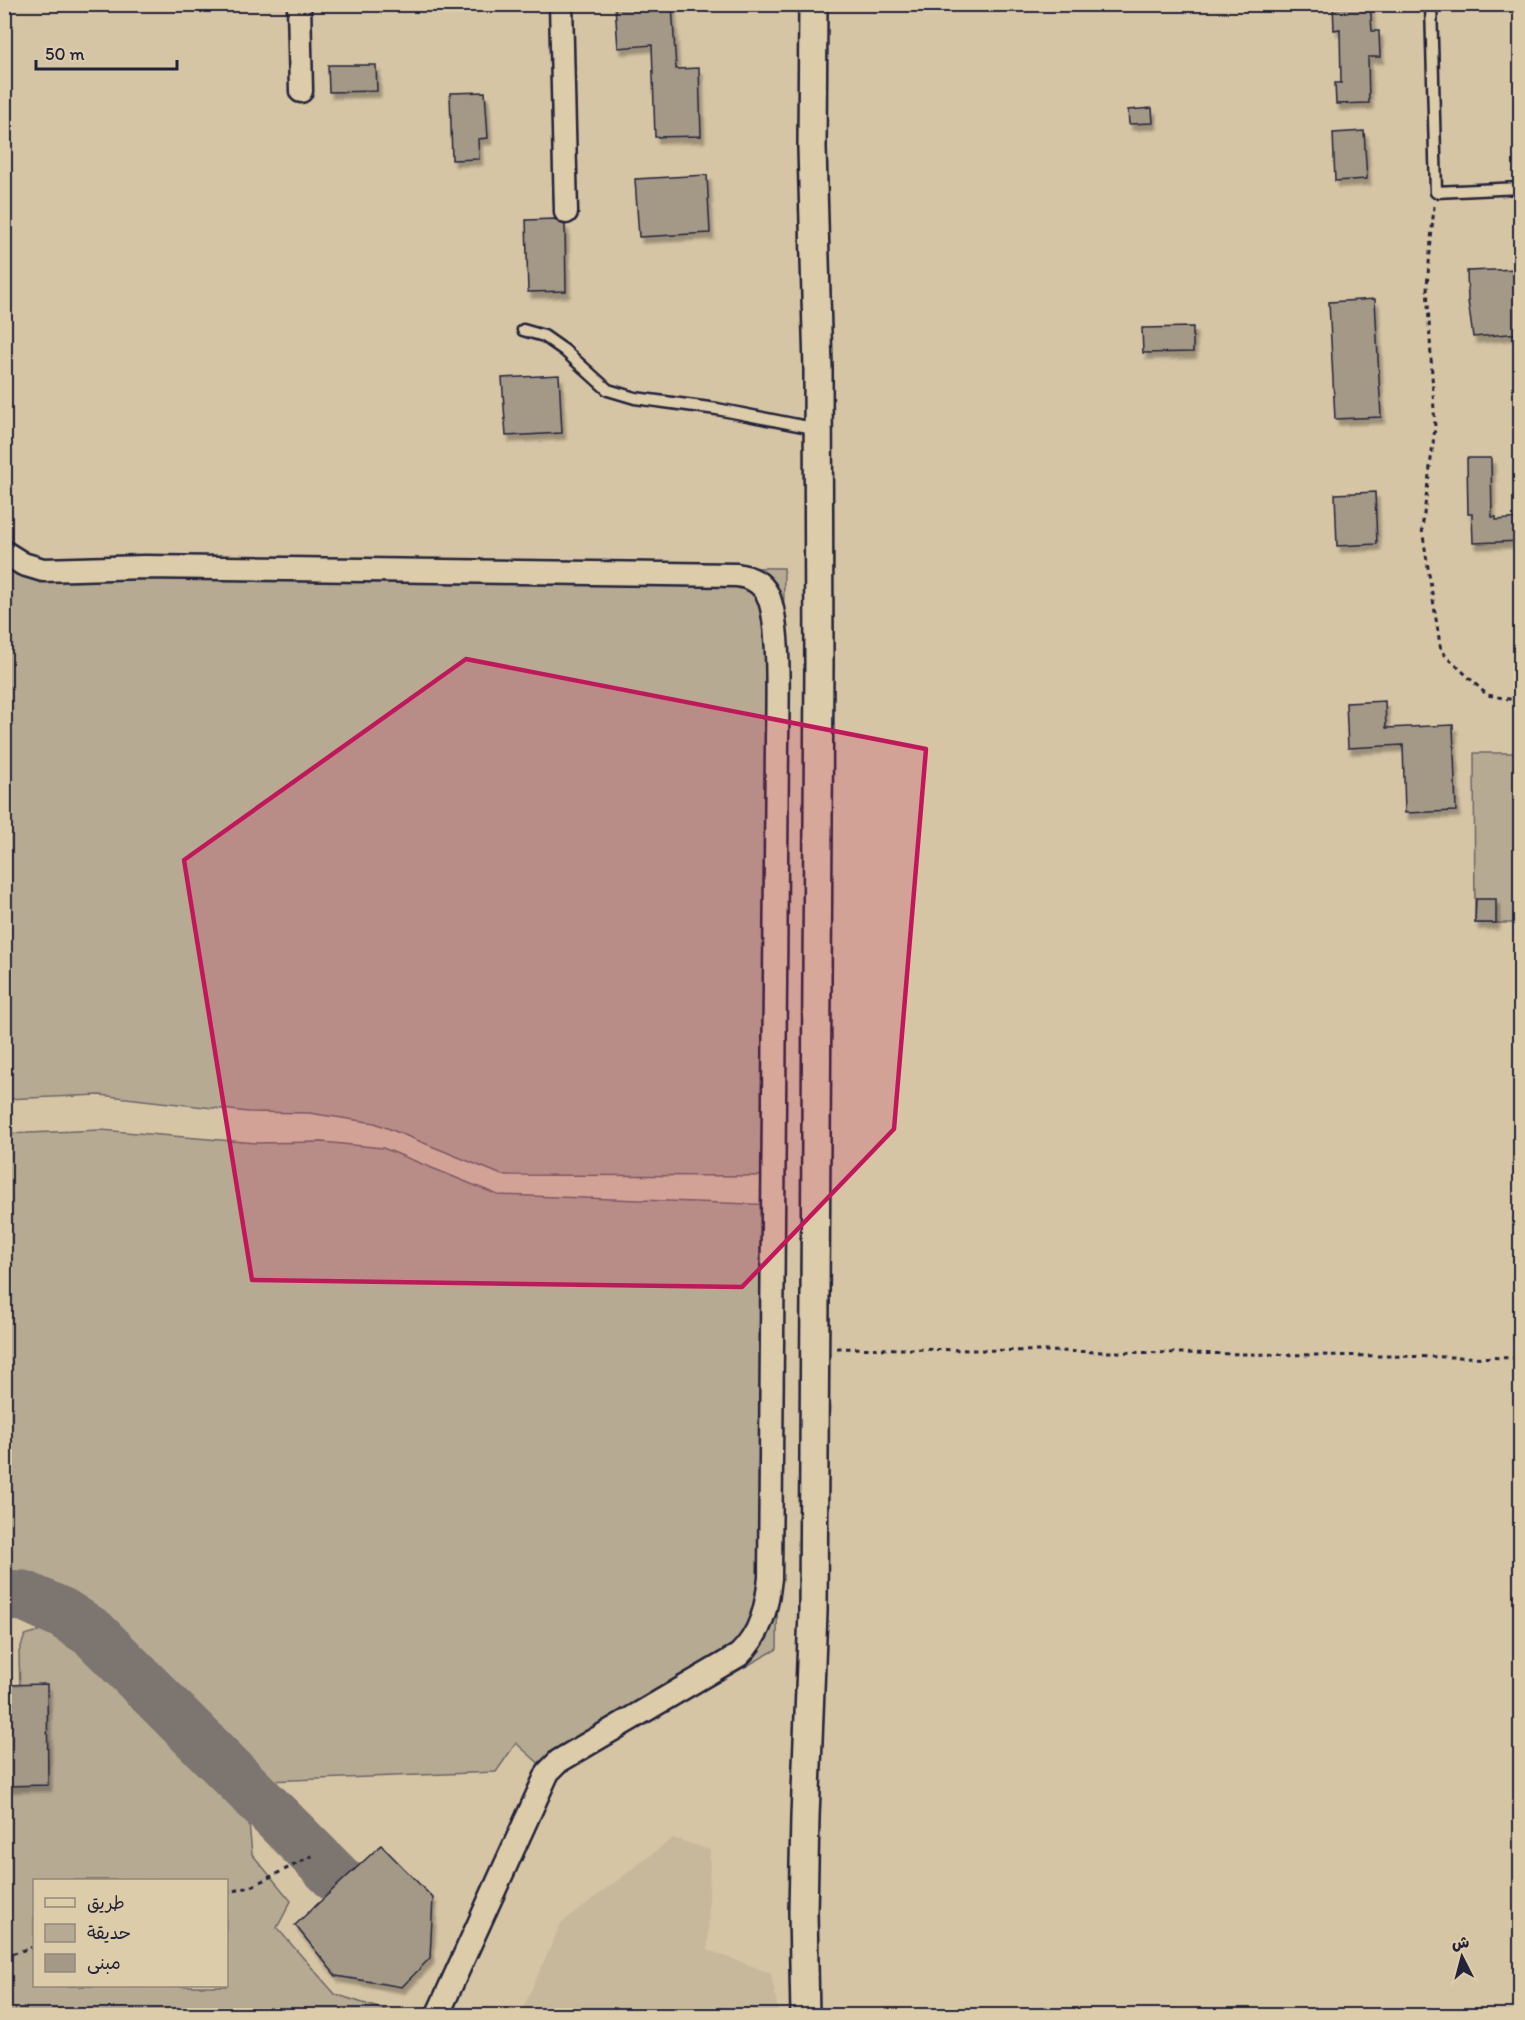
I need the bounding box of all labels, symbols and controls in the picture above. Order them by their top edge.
scale bar [36,33,177,71]
text: 50 m [45,43,85,65]
legend [33,1879,228,1987]
text: طريق [87,1892,125,1914]
text: حديقة [87,1922,131,1944]
north arrow [1432,1927,1492,1987]
text: ش [1451,1932,1470,1953]
text: مبنى [87,1952,121,1974]

